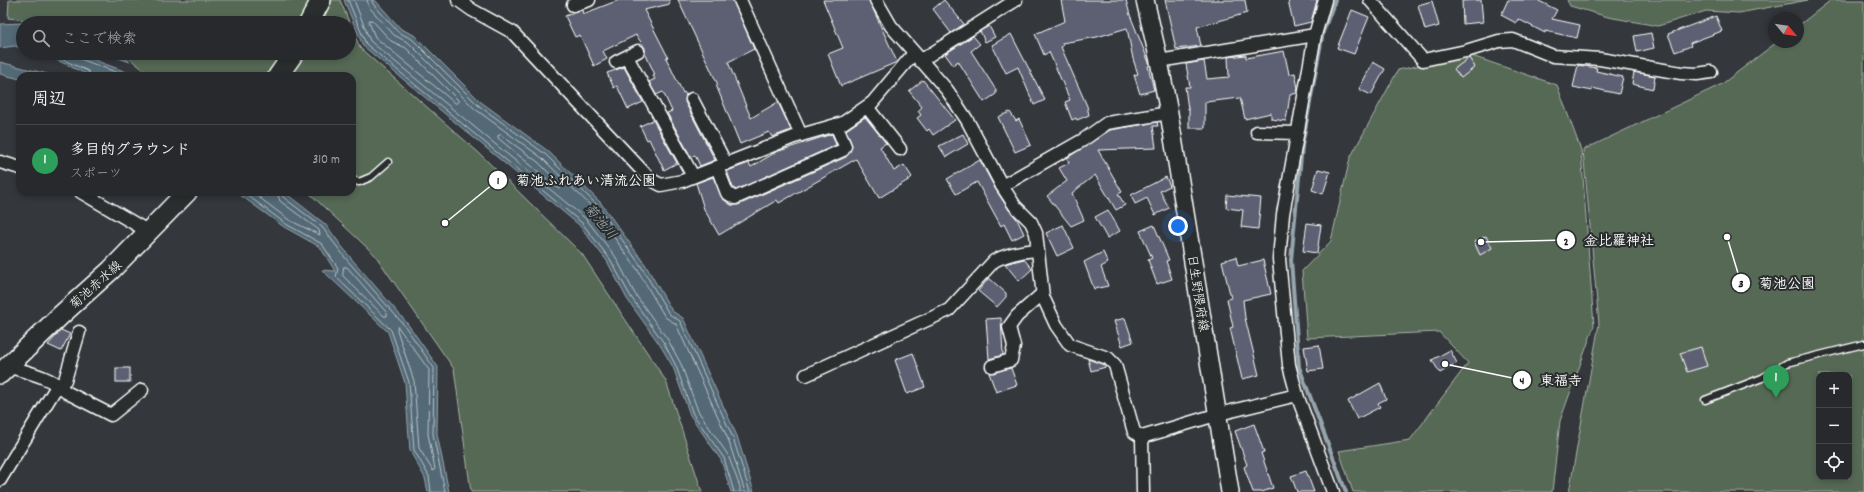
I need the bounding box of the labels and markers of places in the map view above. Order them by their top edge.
callout: 菊池ふれあい清流公園 [488,167,664,193]
callout: 金比羅神社 [1556,227,1662,253]
callout: 菊池公園 [1731,270,1823,296]
pin: 1 [1763,365,1789,398]
callout: 東福寺 [1512,367,1590,393]

